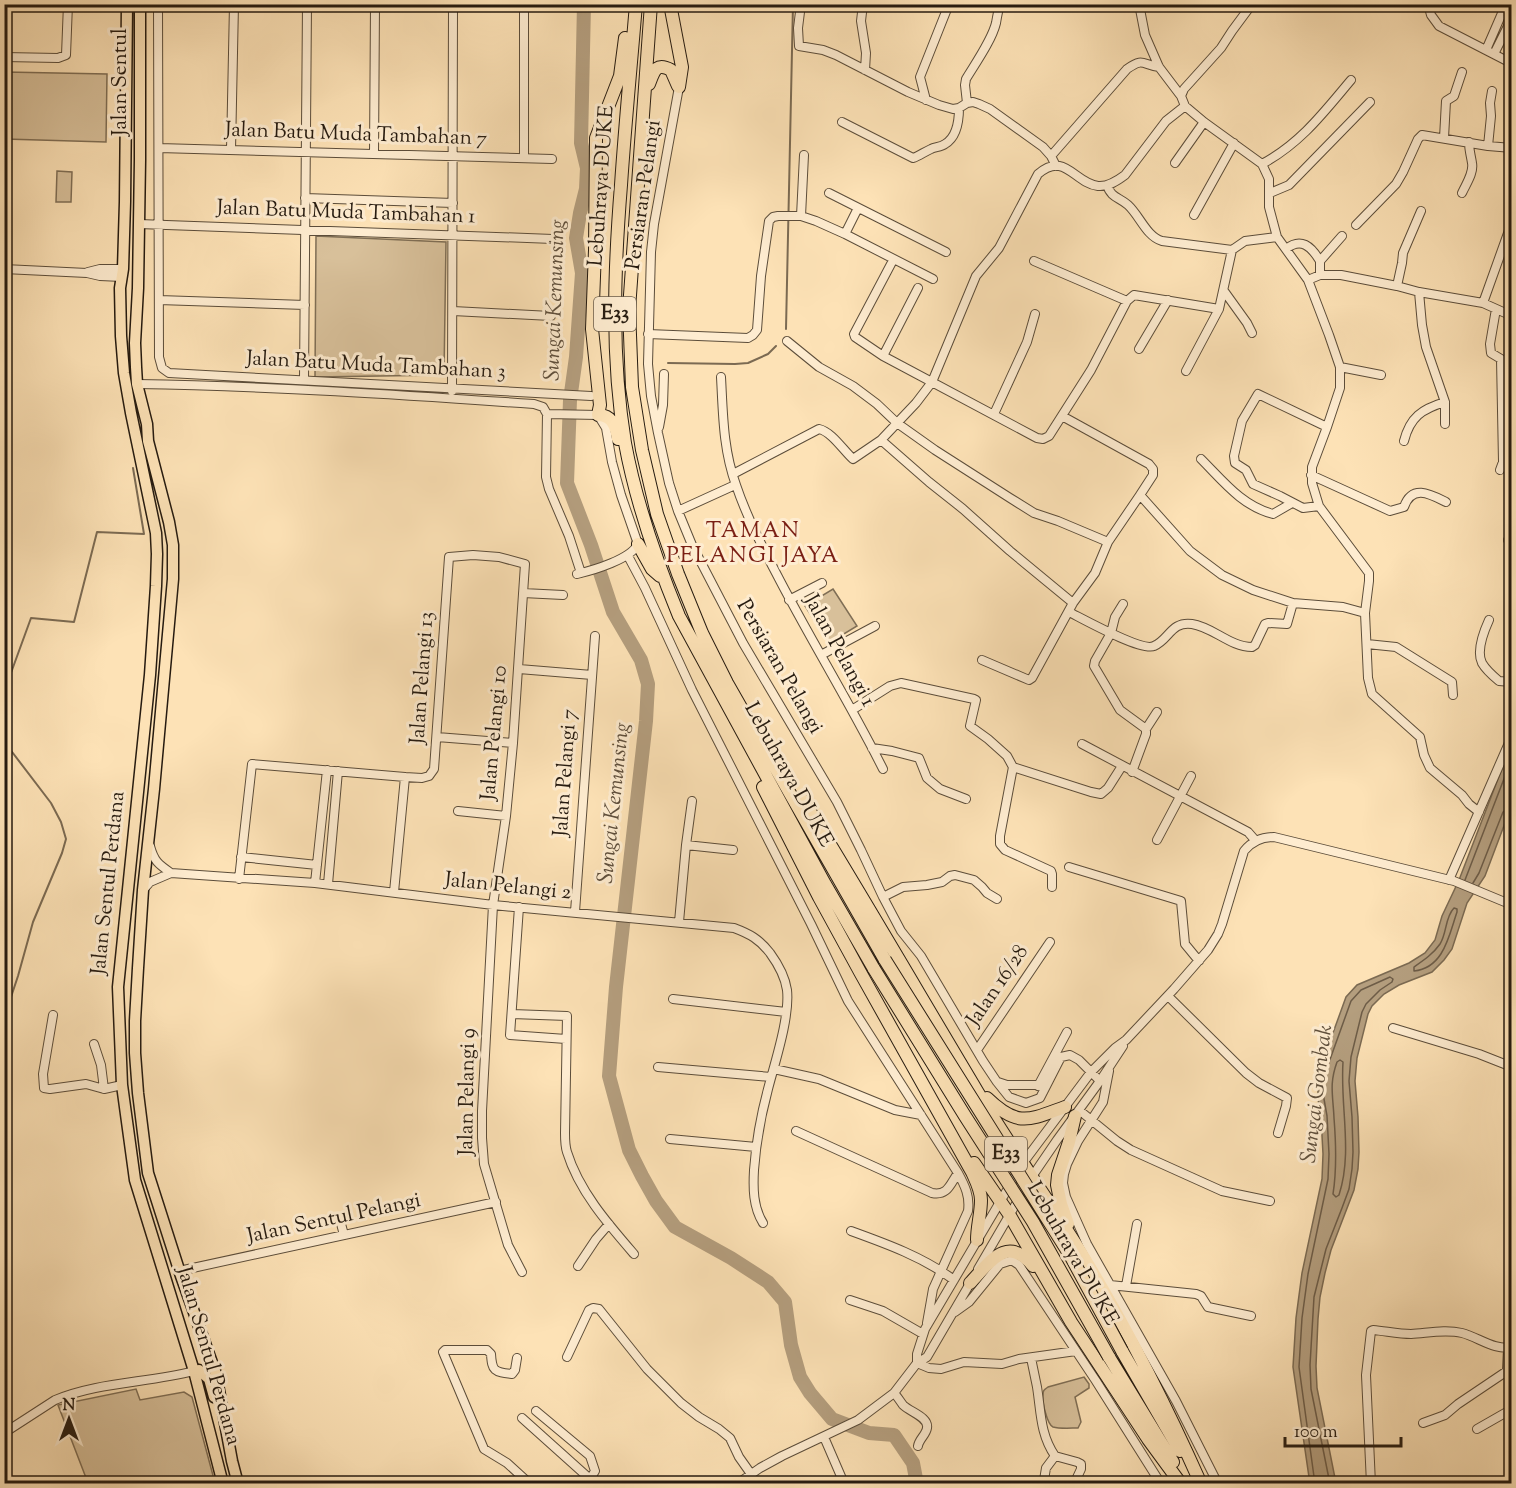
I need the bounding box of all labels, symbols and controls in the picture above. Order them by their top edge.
street label: Jalan Sentul [106,28,136,137]
street label: Lebuhraya DUKE [581,104,623,268]
street label: Jalan Batu Muda Tambahan 7 [224,115,488,155]
street label: Persiaran Pelangi [619,118,669,272]
street label: Jalan Batu Muda Tambahan 1 [215,193,476,233]
water label: Sungai Kemunsing [537,218,575,381]
road number: E33 [594,297,636,331]
street label: Jalan Batu Muda Tambahan 3 [244,344,507,388]
district label: TAMAN PELANGI JAYA [666,516,840,573]
street label: Jalan Pelangi 1 [795,588,882,713]
street label: Persiaran Pelangi [728,594,830,740]
street label: Jalan Pelangi 13 [403,611,443,746]
street label: Jalan Pelangi 10 [474,664,516,803]
street label: Lebuhraya DUKE [736,697,840,853]
street label: Jalan Pelangi 7 [547,708,585,839]
water label: Sungai Kemunsing [591,720,639,885]
street label: Jalan Sentul Perdana [84,789,134,977]
street label: Jalan Pelangi 2 [442,865,573,909]
street label: Jalan 16/28 [959,939,1036,1034]
water label: Sungai Gombak [1294,1023,1342,1165]
street label: Jalan Pelangi 9 [452,1028,484,1157]
road number: E33 [985,1137,1027,1171]
street label: Lebuhraya DUKE [1019,1177,1126,1332]
street label: Jalan Sentul Pelangi [243,1186,424,1252]
street label: Jalan Sentul Perdana [168,1262,248,1449]
north arrow [39,1389,99,1449]
text: N [63,1395,76,1418]
scale bar [1285,1410,1400,1448]
text: 100 m [1294,1420,1338,1446]

